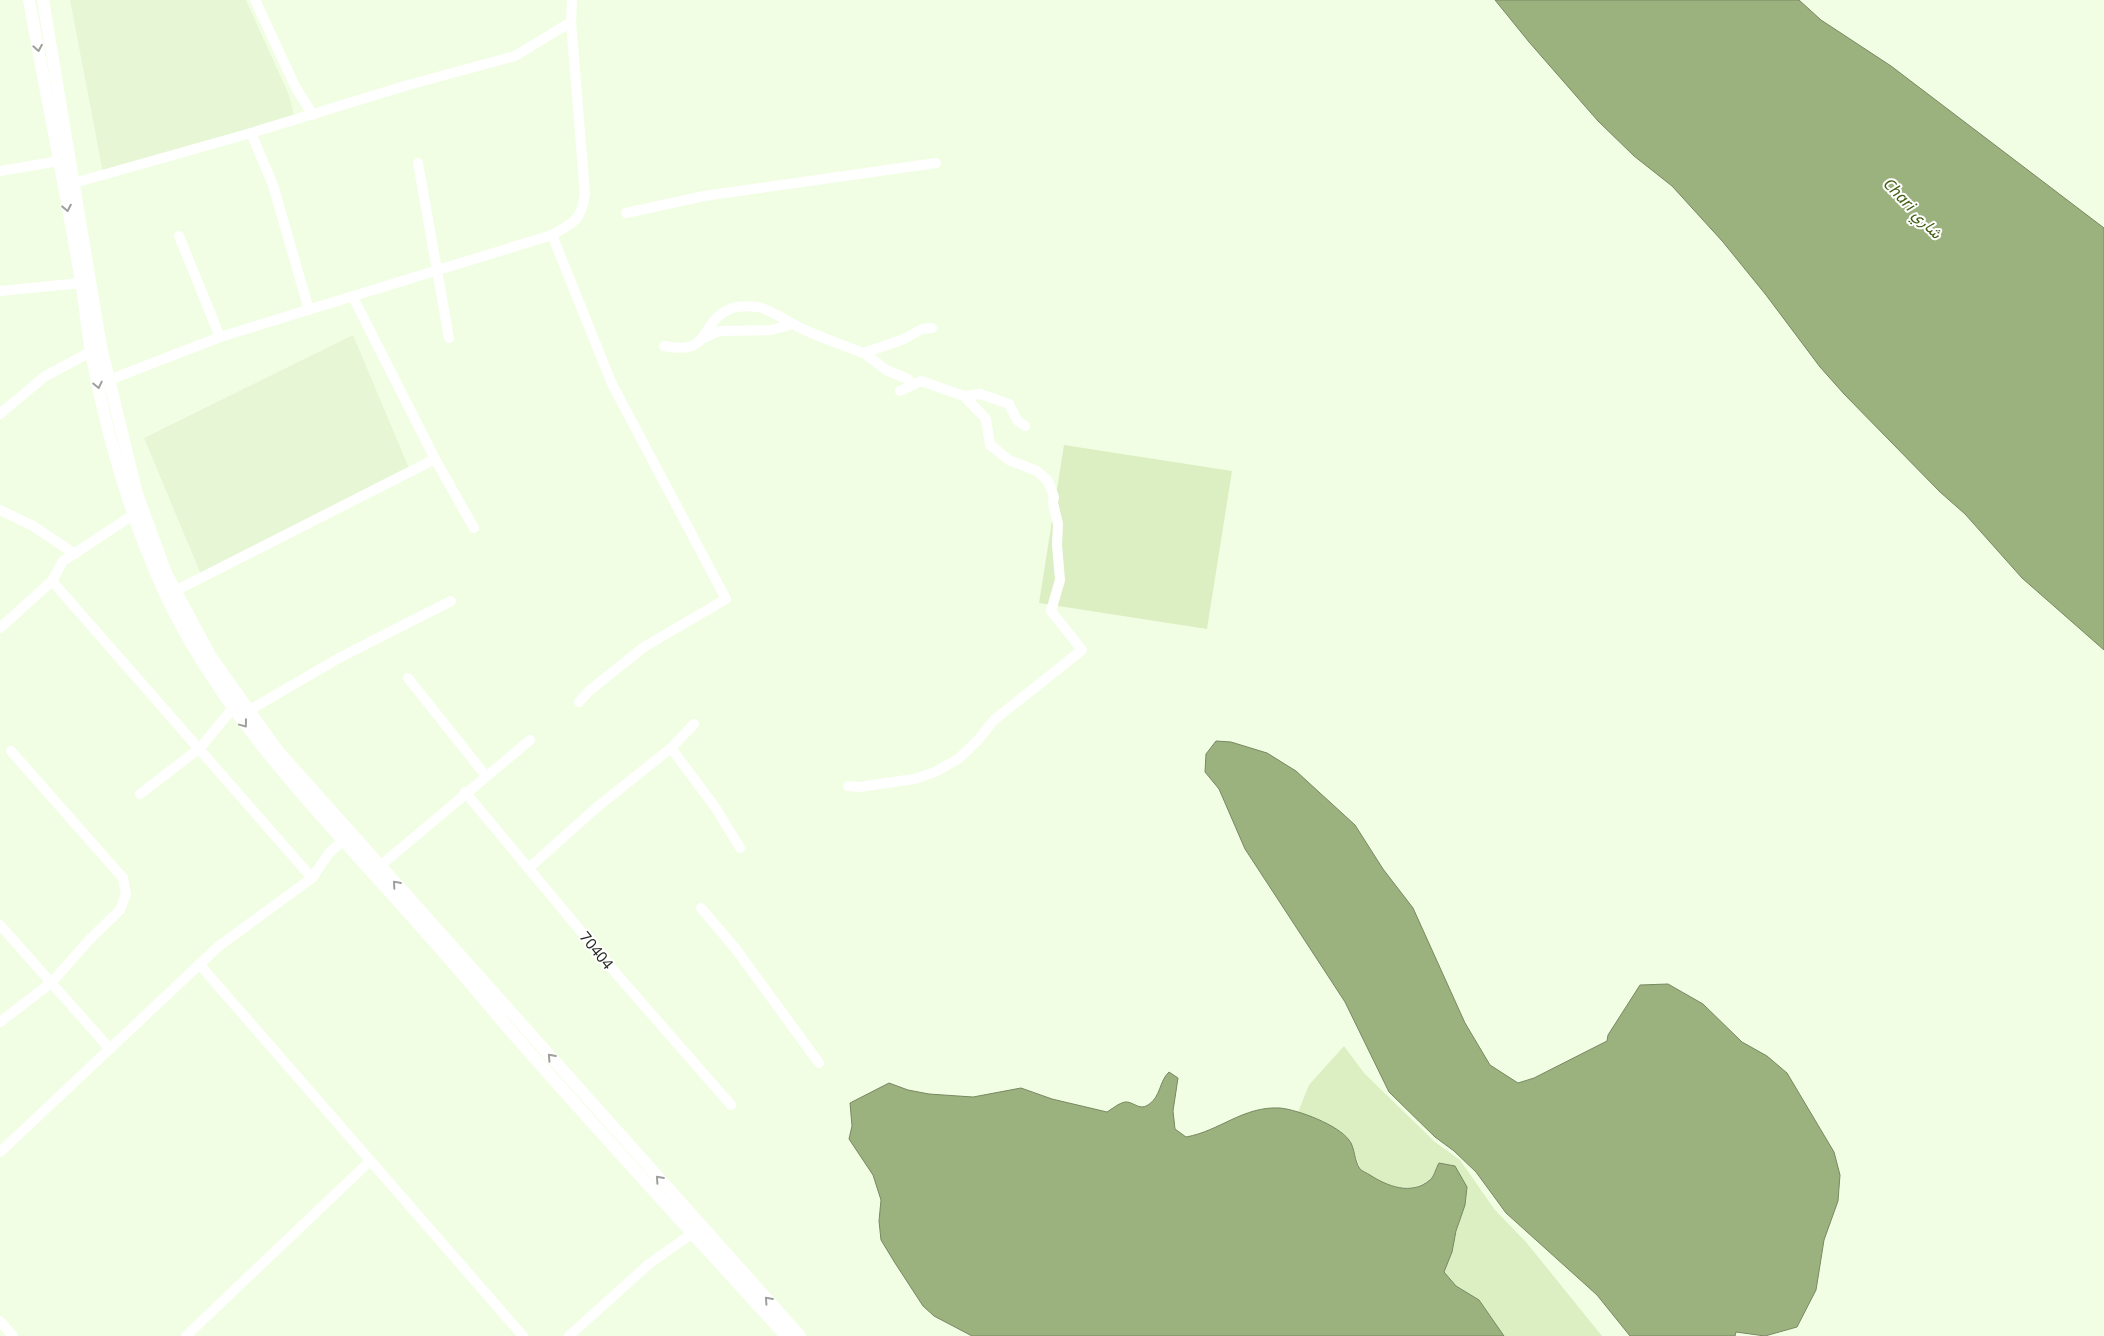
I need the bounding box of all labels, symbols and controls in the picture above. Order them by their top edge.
one-way arrow [32,44,42,52]
water label: Chari شاري [1877,173,1948,245]
one-way arrow [61,203,71,212]
one-way arrow [92,381,103,389]
one-way arrow [239,718,247,727]
one-way arrow [393,880,402,889]
street label: 70404 [576,927,619,973]
one-way arrow [548,1054,557,1063]
one-way arrow [656,1175,665,1184]
one-way arrow [764,1296,773,1305]

